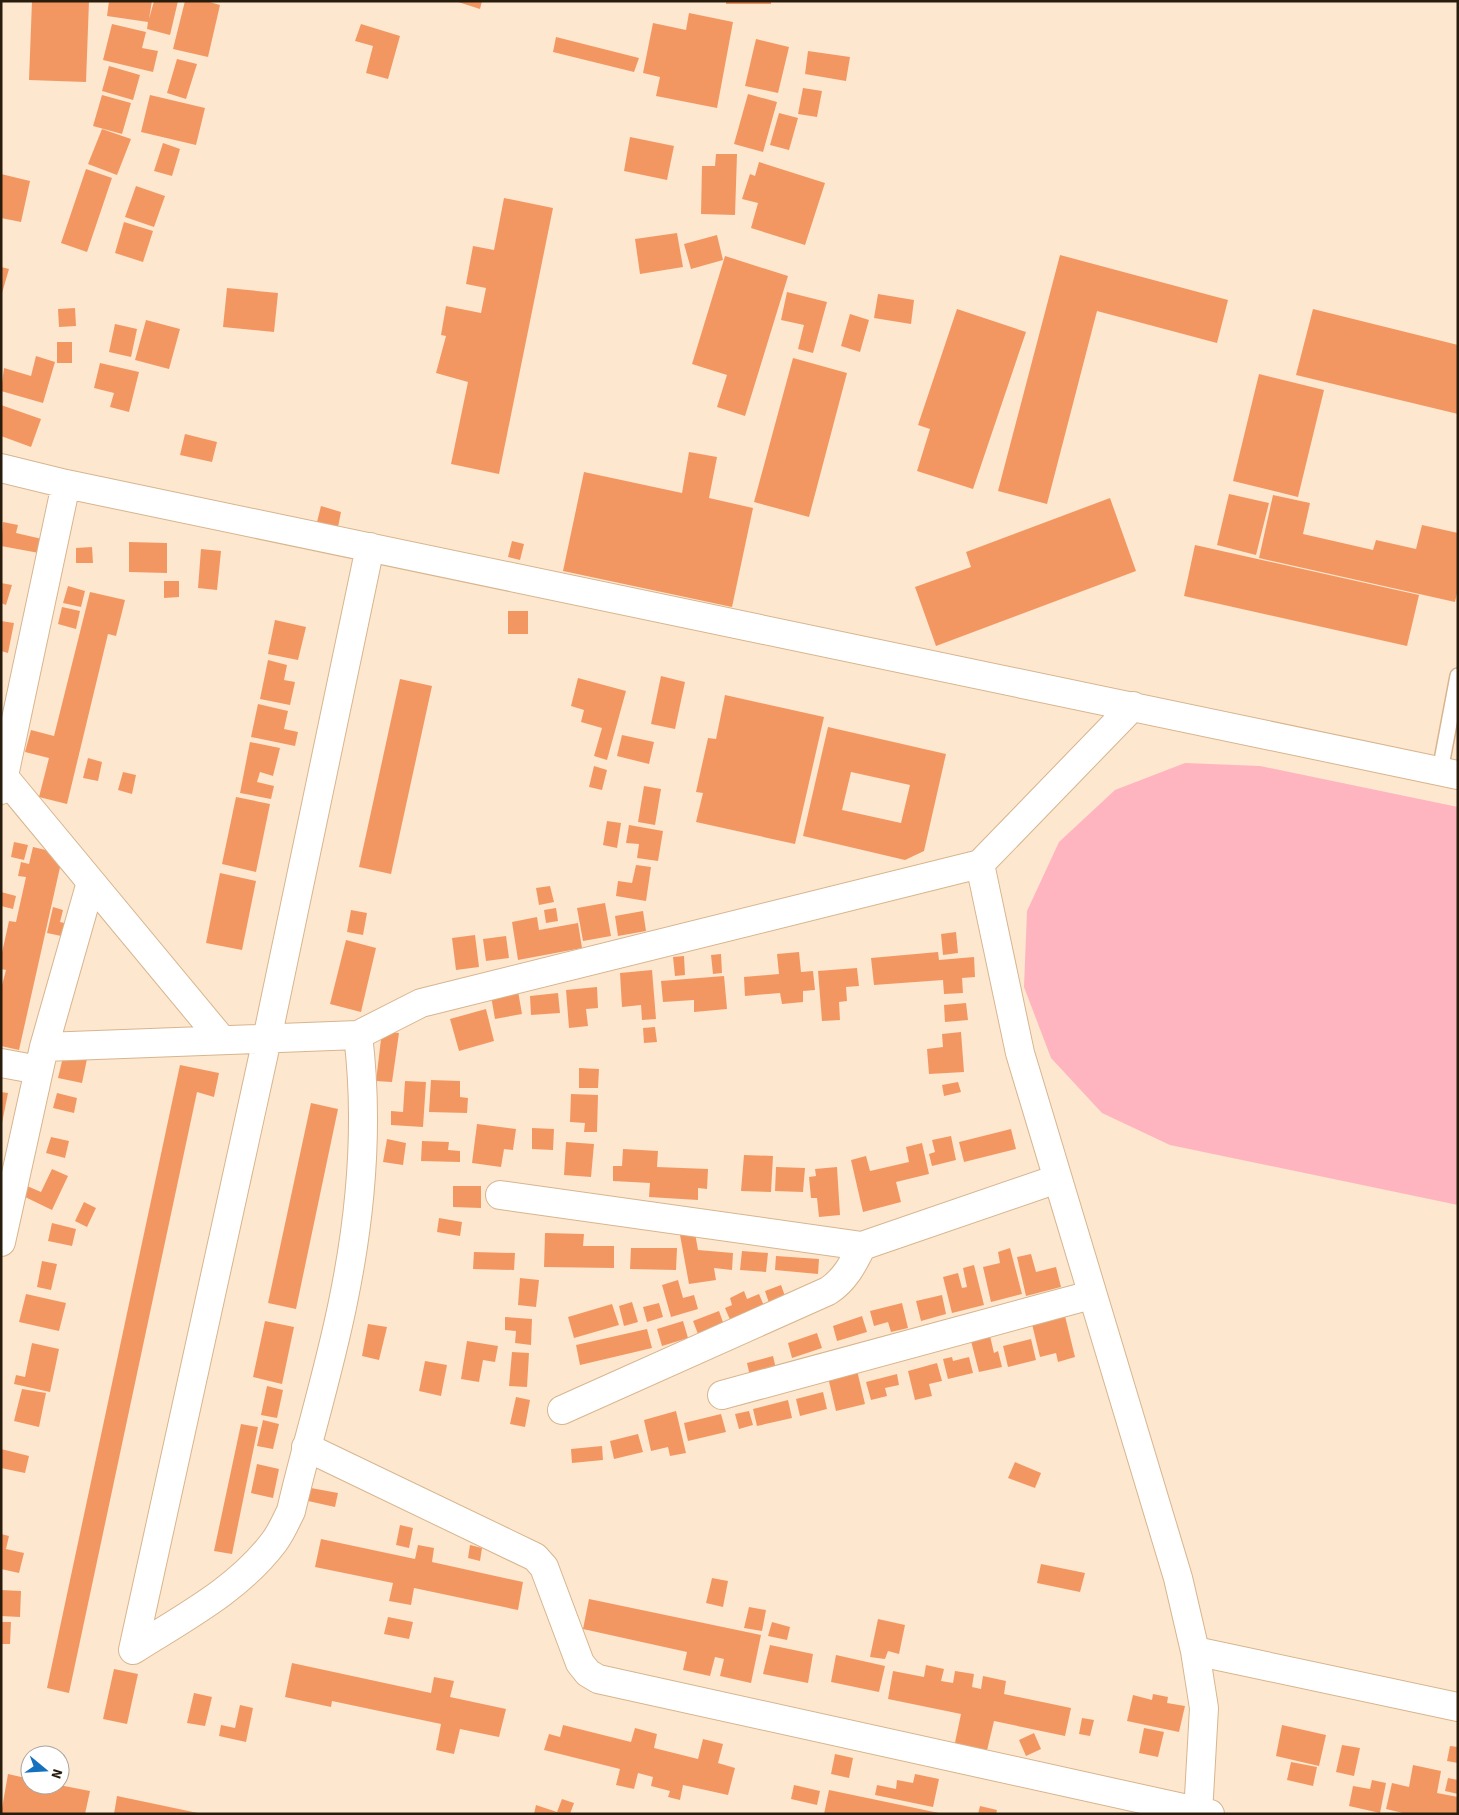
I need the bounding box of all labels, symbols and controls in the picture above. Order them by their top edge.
north arrow [20,1745,70,1795]
text: N [45,1766,67,1781]

